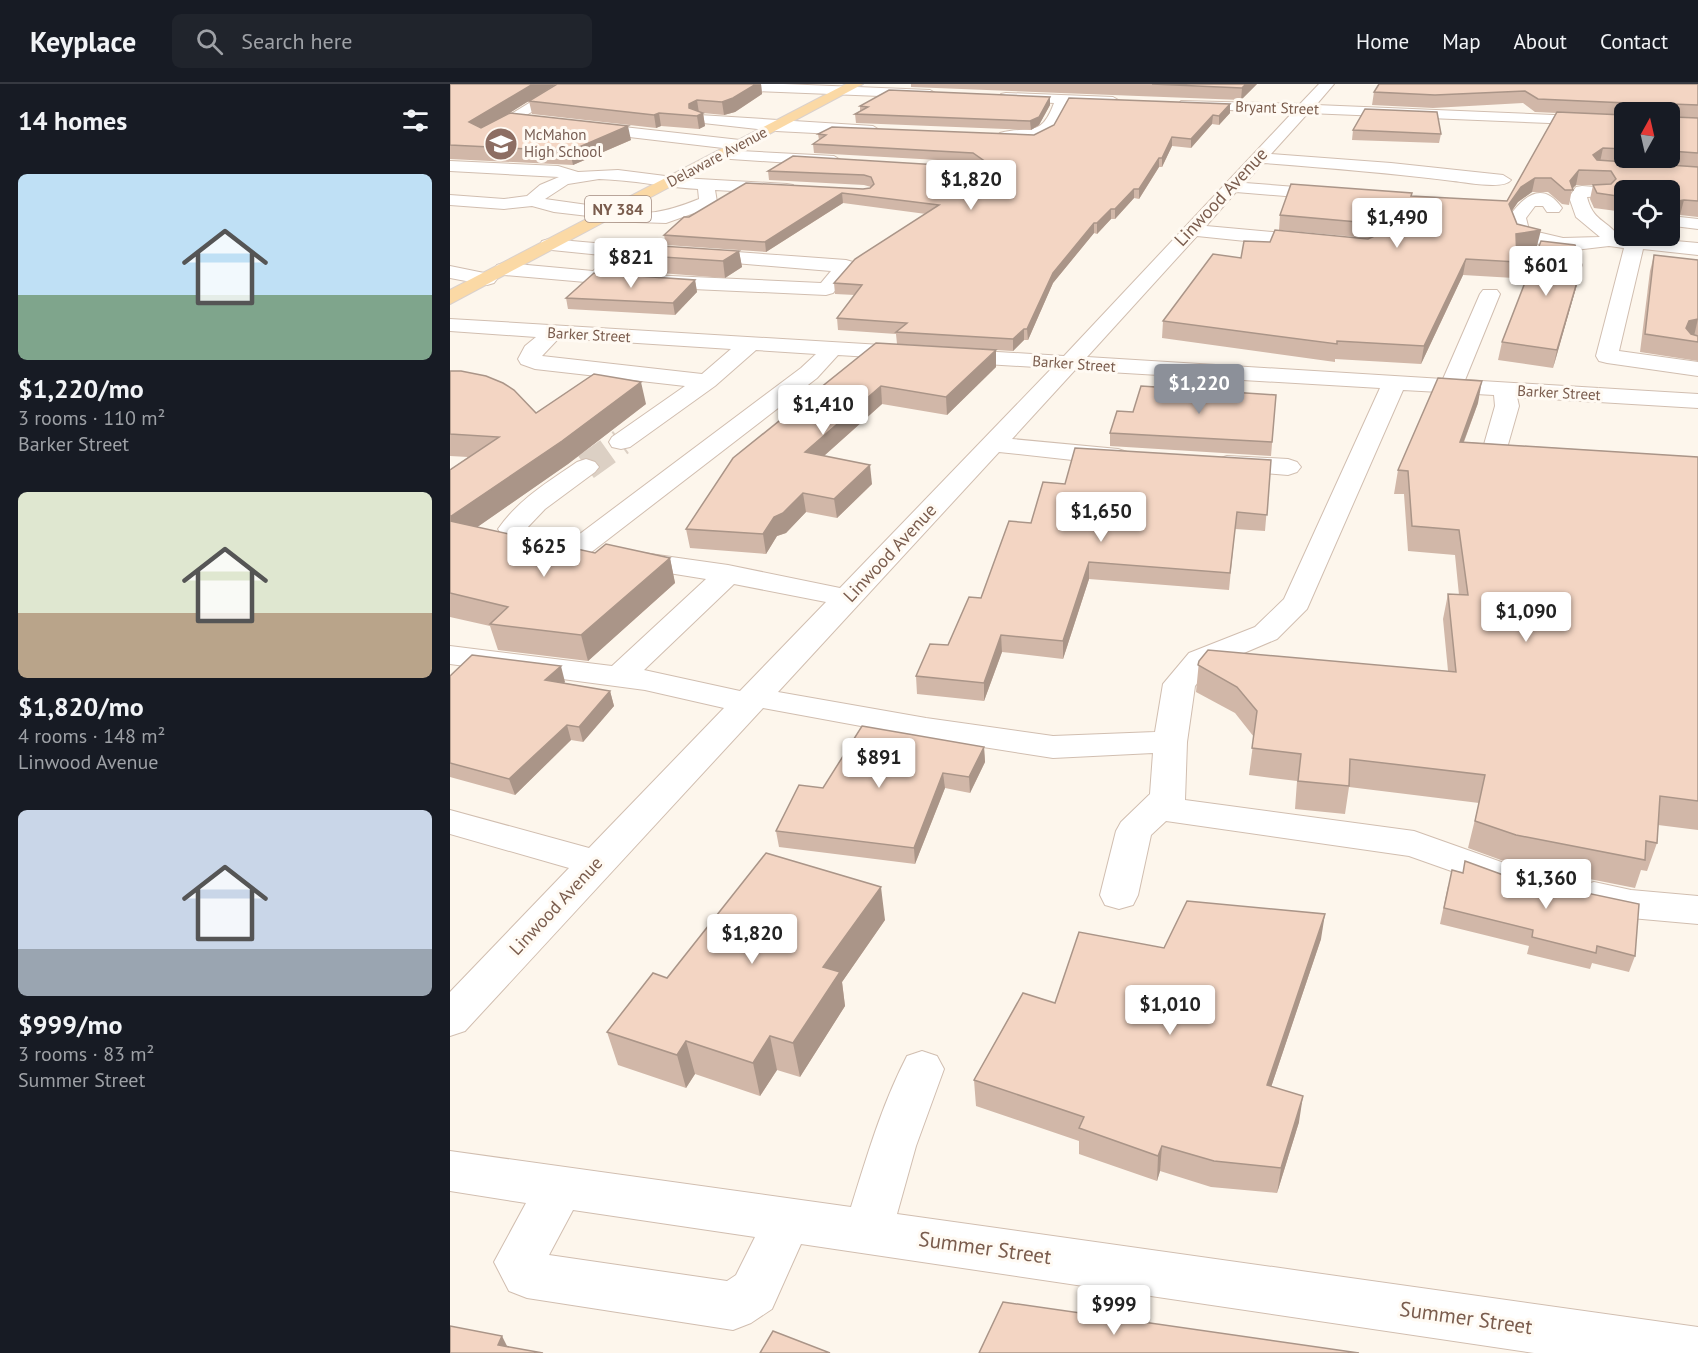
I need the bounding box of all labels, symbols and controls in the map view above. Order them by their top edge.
search box [172,14,592,68]
text: Keyplace [30,23,136,60]
icon: search [193,25,226,58]
text: Search here [241,27,352,55]
text: Home [1356,28,1409,55]
text: Map [1442,28,1481,55]
text: About [1514,28,1567,55]
text: Contact [1600,28,1668,55]
street label: Bryant Street [1235,97,1319,118]
north arrow [1614,102,1680,168]
map controls [1614,102,1680,246]
text: 14 homes [18,104,127,137]
icon: filters [399,104,432,137]
street label: Delaware Avenue [663,122,770,191]
place label: McMahon High School [524,125,602,161]
school or university icon: McMahon High School [483,126,519,162]
street label: Linwood Avenue [1169,143,1272,251]
pin: $1,820 [922,160,1020,211]
text: $1,820 [940,166,1002,192]
button: locate [1614,180,1680,246]
road number: NY 384 [585,196,651,222]
pin: $1,490 [1348,198,1446,249]
text: $1,490 [1366,204,1428,230]
icon: home [171,213,279,321]
pin: $821 [595,238,667,289]
text: $821 [608,244,654,270]
pin: $601 [1510,246,1582,297]
text: $601 [1523,252,1569,278]
street label: Barker Street [547,323,631,346]
street label: Barker Street [1032,351,1116,376]
pin: $1,220 [1150,364,1248,415]
text: $1,220 [1168,370,1230,396]
text: $1,220/mo [18,372,144,405]
street label: Barker Street [1517,381,1601,404]
pin: $1,410 [774,385,872,436]
text: $1,410 [792,391,854,417]
text: 3 rooms · 110 m² [18,405,165,431]
text: Barker Street [18,431,129,457]
pin: $1,650 [1052,492,1150,543]
text: $1,650 [1070,498,1132,524]
street label: Linwood Avenue [838,499,941,607]
pin: $625 [508,527,580,578]
icon: home [171,531,279,639]
text: $625 [521,533,567,559]
pin: $1,090 [1477,592,1575,643]
text: $1,090 [1495,598,1557,624]
text: $1,820/mo [18,690,144,723]
text: 4 rooms · 148 m² [18,723,165,749]
pin: $891 [843,738,915,789]
text: $891 [856,744,902,770]
text: Linwood Avenue [18,749,158,775]
icon: home [171,849,279,957]
street label: Linwood Avenue [504,852,607,960]
pin: $1,360 [1497,859,1595,910]
text: $1,360 [1515,865,1577,891]
pin: $1,820 [703,914,801,965]
text: $1,820 [721,920,783,946]
pin: $1,010 [1121,985,1219,1036]
text: $1,010 [1139,991,1201,1017]
text: $999/mo [18,1008,122,1041]
text: 3 rooms · 83 m² [18,1041,154,1067]
text: Summer Street [18,1067,145,1093]
street label: Summer Street [917,1225,1053,1270]
pin: $999 [1078,1285,1150,1336]
text: $999 [1091,1291,1137,1317]
street label: Summer Street [1398,1295,1534,1340]

